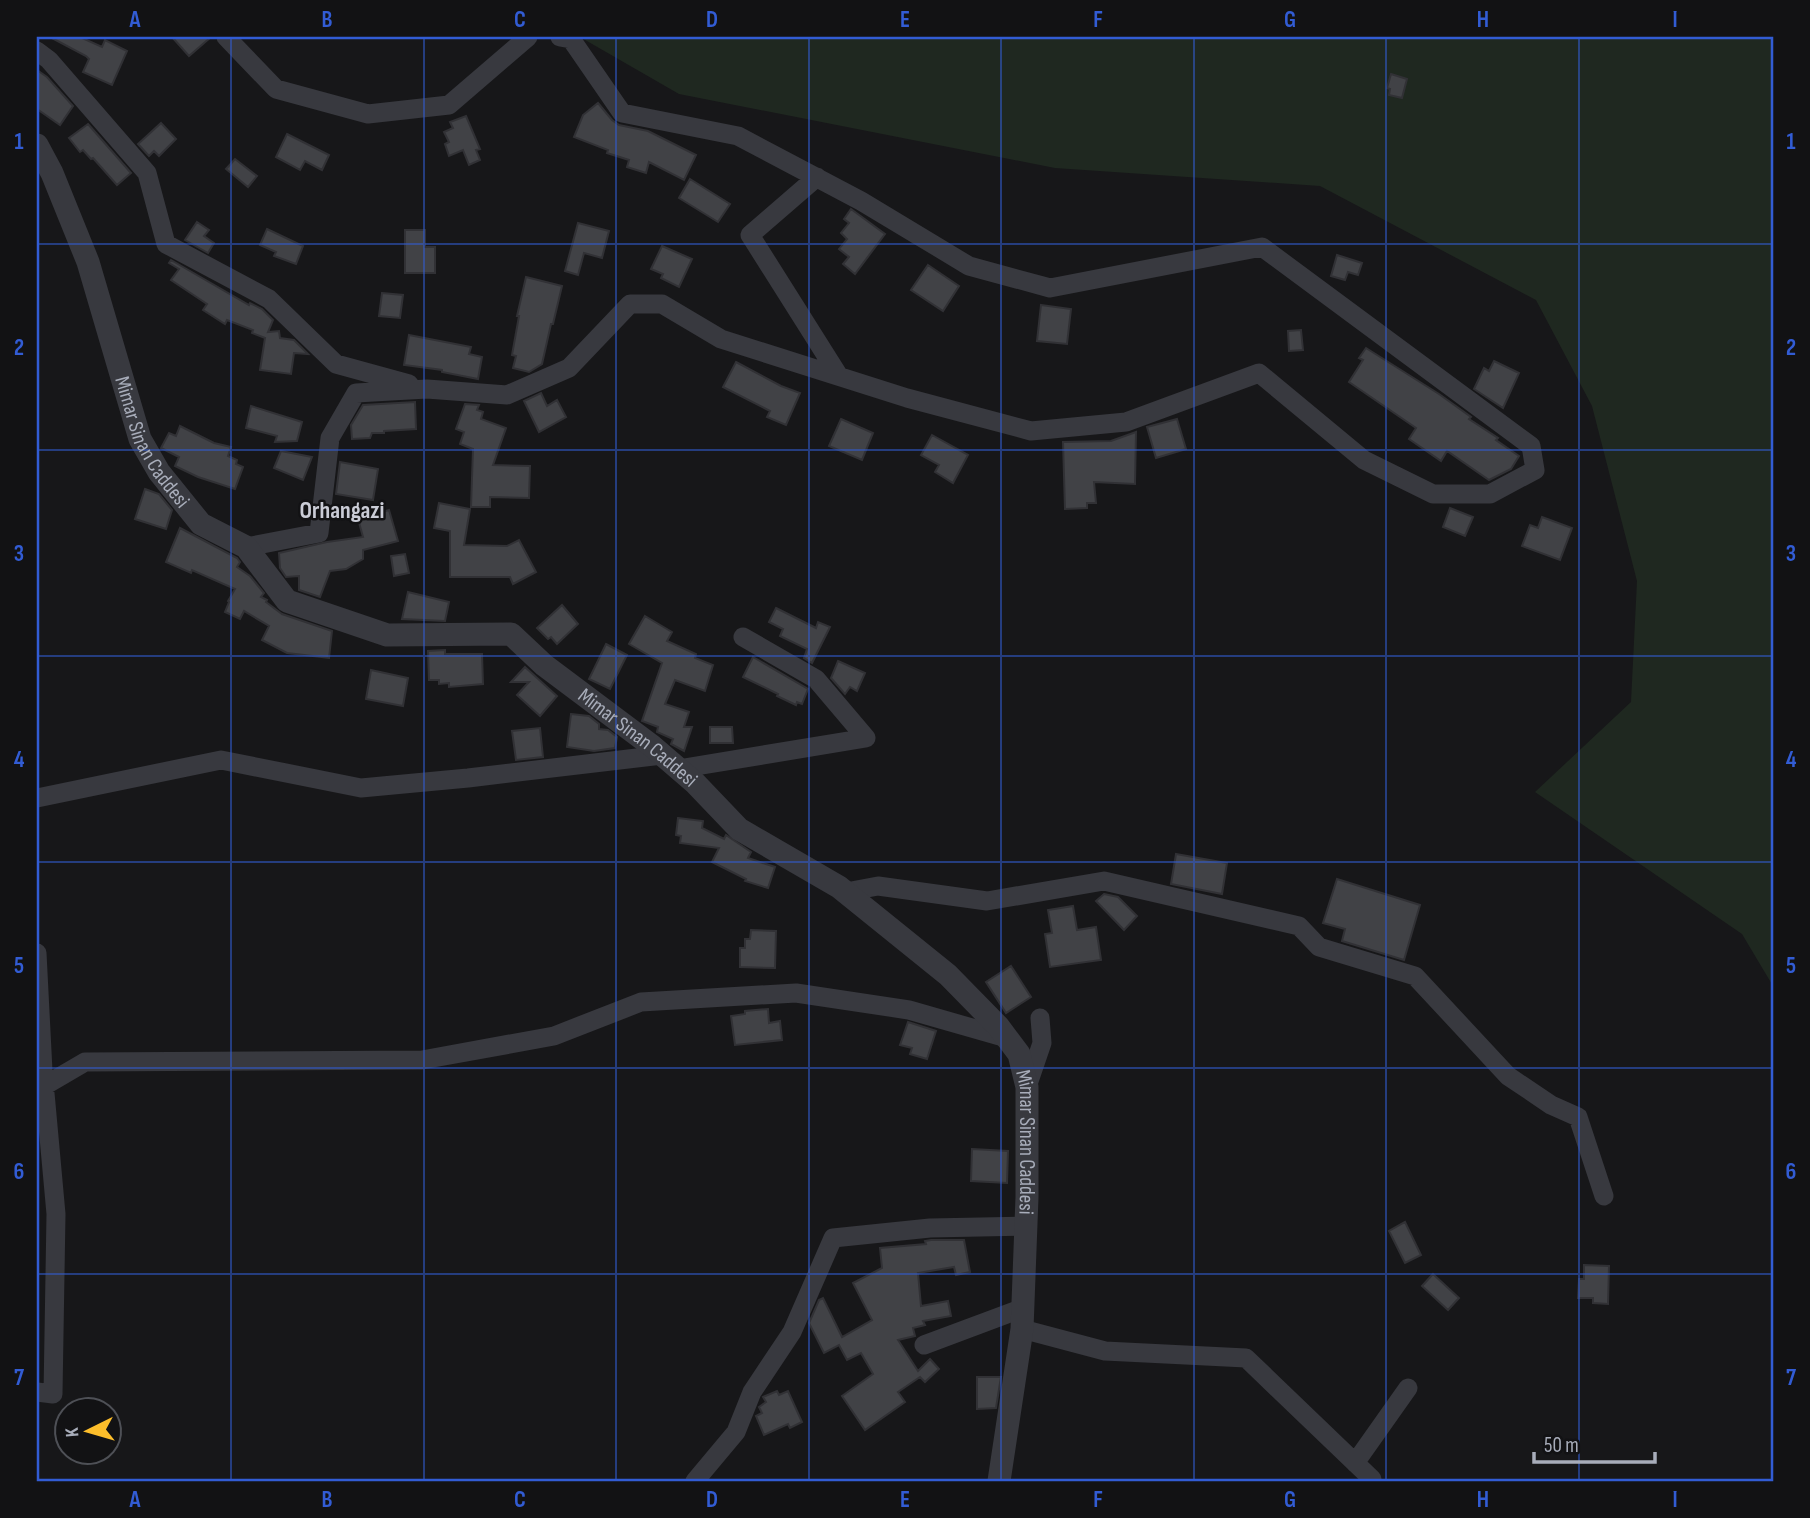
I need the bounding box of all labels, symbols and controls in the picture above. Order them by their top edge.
text: A [129,6,142,34]
text: B [322,6,333,34]
text: C [514,6,526,34]
text: D [706,6,718,34]
text: E [900,6,910,34]
text: F [1093,6,1103,34]
text: G [1284,6,1296,34]
text: H [1477,6,1489,34]
text: I [1672,6,1678,34]
text: 1 [14,128,24,156]
text: 1 [1786,128,1796,156]
text: 2 [14,334,24,362]
text: 2 [1786,334,1796,362]
street label: Mimar Sinan Caddesi [109,373,195,513]
district label: Orhangazi [300,496,385,525]
text: 3 [14,540,24,568]
text: 3 [1786,540,1796,568]
street label: Mimar Sinan Caddesi [573,683,702,792]
text: 4 [14,746,25,774]
text: 4 [1786,746,1797,774]
text: 5 [14,952,24,980]
text: 5 [1786,952,1796,980]
street label: Mimar Sinan Caddesi [1010,1067,1039,1215]
text: 6 [14,1158,24,1186]
text: 6 [1786,1158,1796,1186]
text: 7 [14,1364,24,1392]
text: 7 [1786,1364,1796,1392]
north arrow [52,1396,122,1466]
scale bar [1534,1420,1654,1464]
text: K [61,1426,84,1438]
text: 50 m [1544,1433,1579,1458]
text: A [129,1486,142,1514]
text: B [322,1486,333,1514]
text: C [514,1486,526,1514]
text: D [706,1486,718,1514]
text: E [900,1486,910,1514]
text: F [1093,1486,1103,1514]
text: G [1284,1486,1296,1514]
text: H [1477,1486,1489,1514]
text: I [1672,1486,1678,1514]

